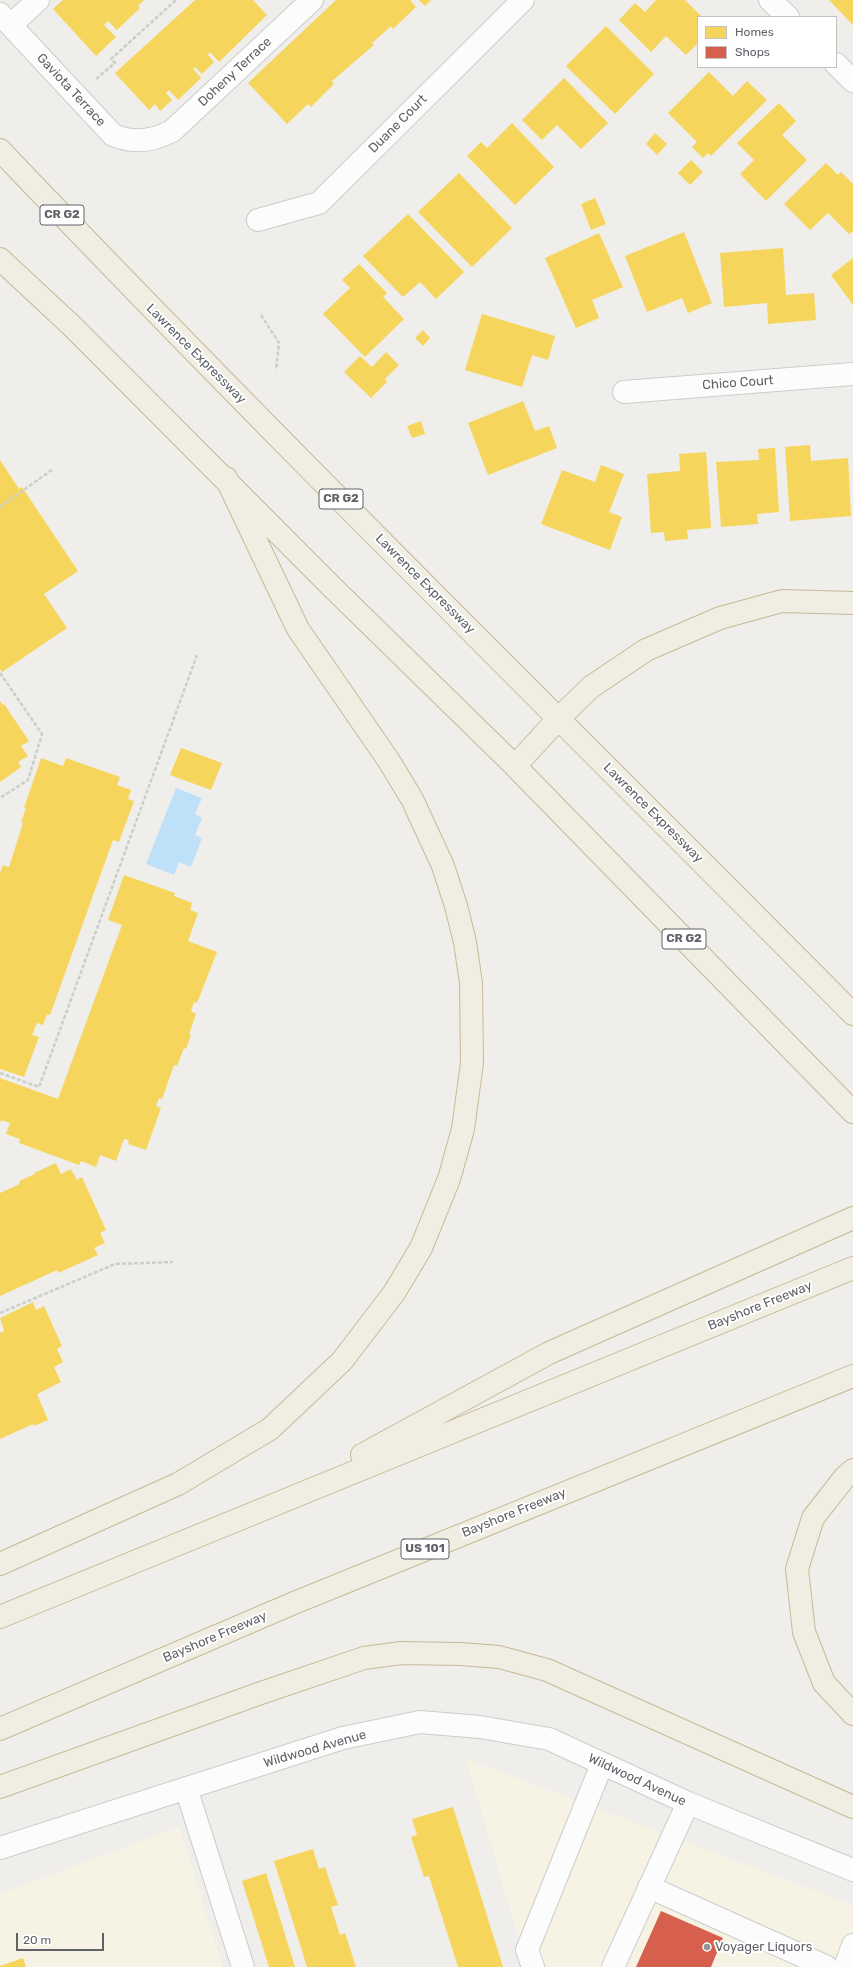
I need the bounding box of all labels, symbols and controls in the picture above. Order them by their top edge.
legend [697,16,837,68]
text: Homes [735,25,774,39]
street label: Doheny Terrace [195,34,275,110]
text: Shops [735,45,770,59]
street label: Gaviota Terrace [33,50,109,130]
street label: Duane Court [366,92,430,156]
road number: CR G2 [40,205,84,225]
street label: Lawrence Expressway [143,301,249,407]
street label: Chico Court [702,373,774,393]
road number: CR G2 [319,489,363,509]
street label: Lawrence Expressway [372,531,478,637]
street label: Lawrence Expressway [600,760,706,866]
road number: CR G2 [662,929,706,949]
street label: Bayshore Freeway [706,1278,814,1334]
street label: Bayshore Freeway [460,1485,568,1541]
road number: US 101 [401,1539,449,1559]
street label: Bayshore Freeway [161,1608,269,1666]
street label: Wildwood Avenue [262,1727,368,1771]
street label: Wildwood Avenue [586,1751,688,1809]
scale bar [18,1925,106,1951]
text: 20 m [23,1933,51,1947]
place label: Voyager Liquors [715,1939,812,1955]
marker: Voyager Liquors [702,1942,712,1952]

